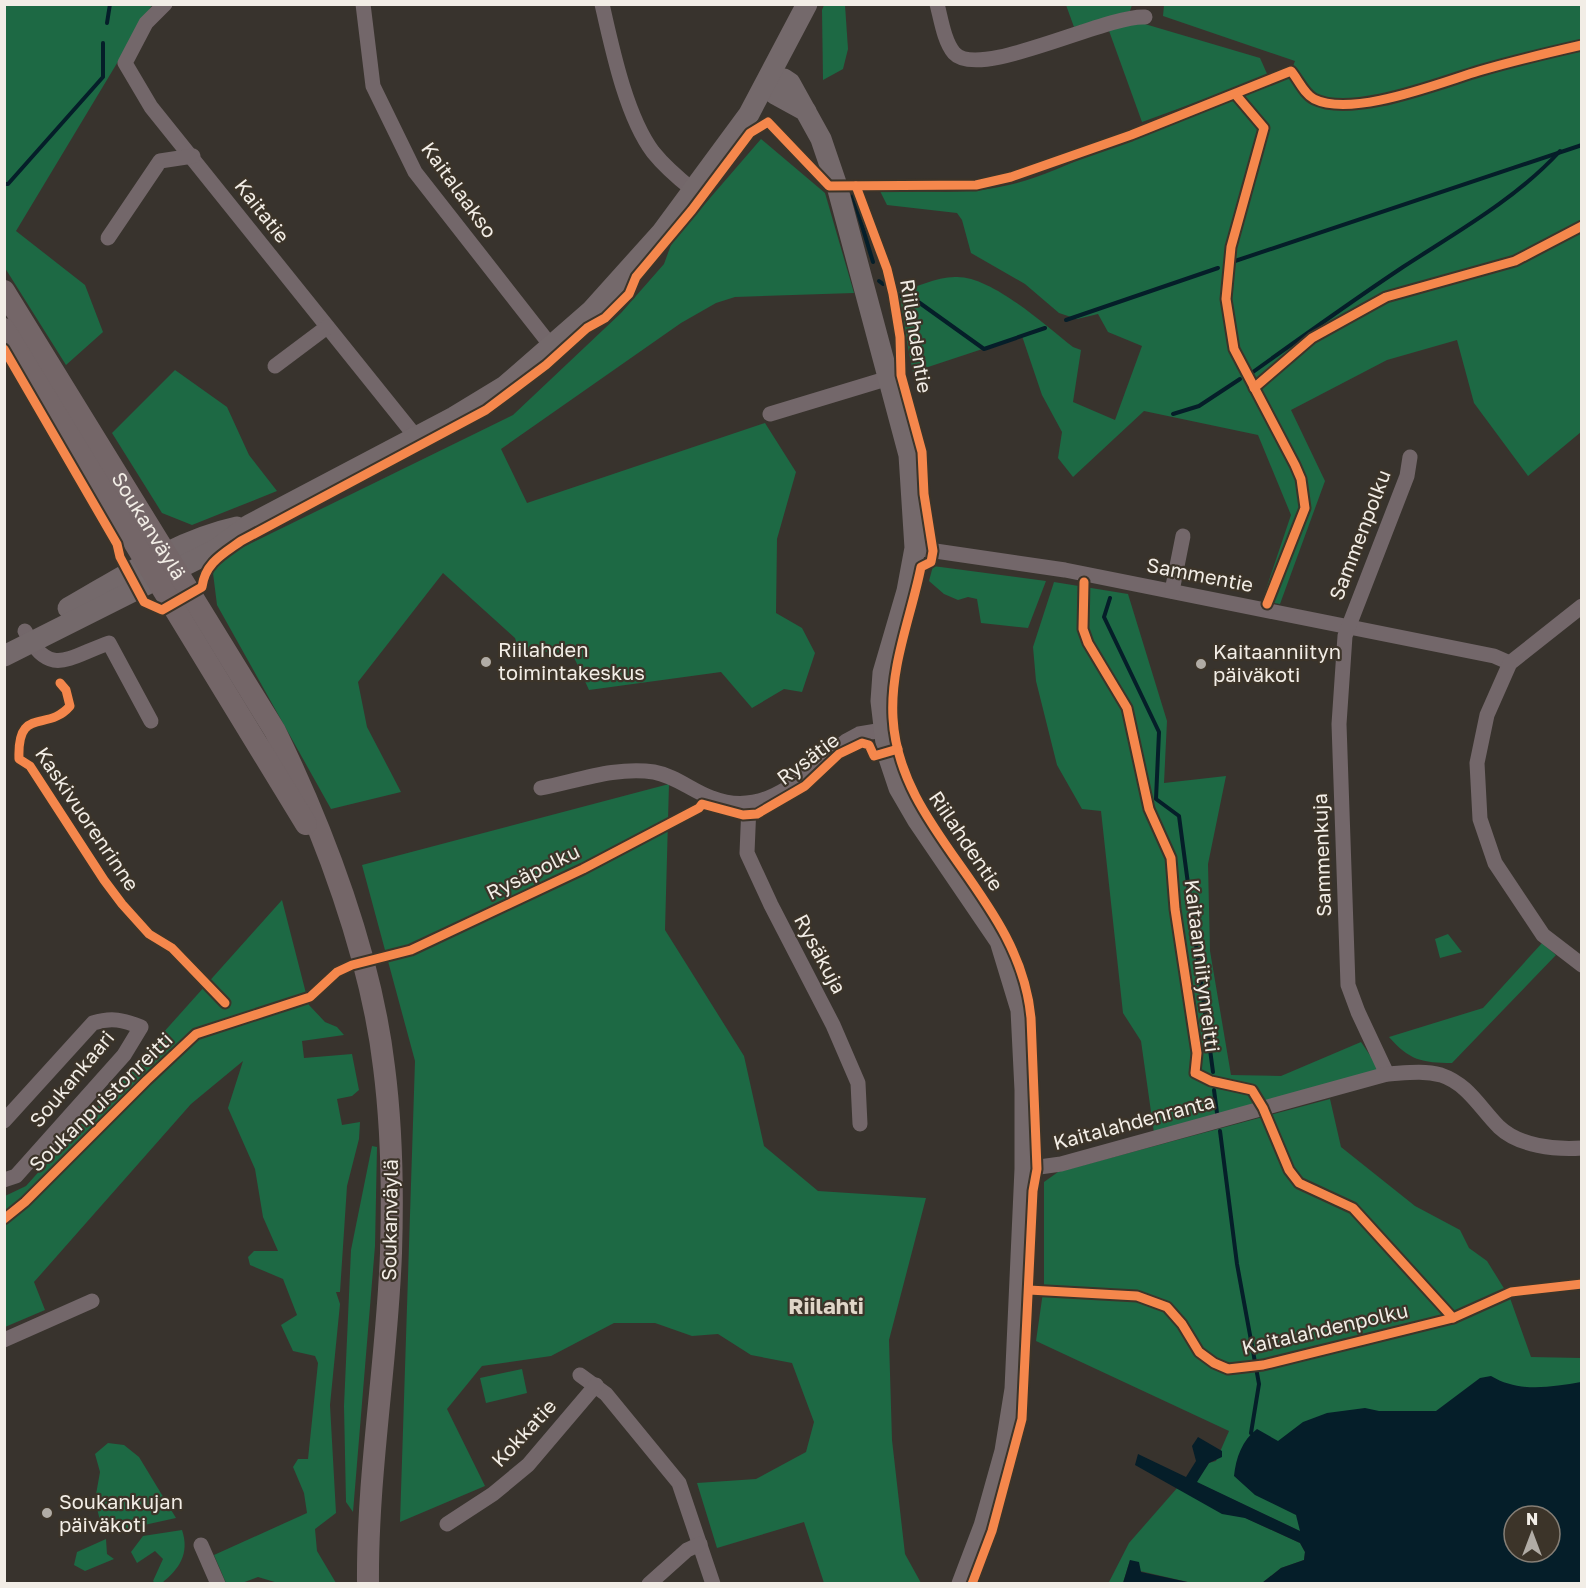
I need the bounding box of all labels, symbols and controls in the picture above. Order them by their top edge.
street label: Kaitalaakso [417,137,503,242]
street label: Kaitatie [230,174,295,247]
street label: Riilahdentie [896,277,938,395]
street label: Sammenpolku [1323,466,1395,603]
street label: Soukanväylä [107,467,192,584]
street label: Sammentie [1145,552,1256,596]
place label: Riilahden toimintakeskus [498,637,645,684]
place label: Kaitaanniityn päiväkoti [1213,639,1341,686]
marker: Riilahden toimintakeskus [479,655,493,669]
marker: Kaitaanniityn päiväkoti [1194,657,1208,671]
street label: Rysätie [772,727,843,789]
street label: Kaskivuorenrinne [31,742,145,895]
street label: Riilahdentie [925,786,1009,895]
street label: Sammenkuja [1307,793,1335,917]
street label: Rysäpolku [482,838,583,904]
street label: Kaitaanniitynreitti [1180,878,1225,1054]
street label: Rysäkuja [790,910,852,997]
street label: Soukankaari [24,1025,119,1131]
street label: Soukanpuistonreitti [24,1027,177,1176]
street label: Kaitalahdenranta [1050,1088,1217,1154]
street label: Soukanväylä [376,1159,402,1281]
district label: Riilahti [788,1292,864,1319]
street label: Kaitalahdenpolku [1239,1297,1410,1359]
street label: Kokkatie [486,1393,561,1471]
place label: Soukankujan päiväkoti [59,1489,183,1536]
north arrow [1502,1504,1562,1564]
marker: Soukankujan päiväkoti [40,1506,54,1520]
text: N [1526,1509,1538,1529]

